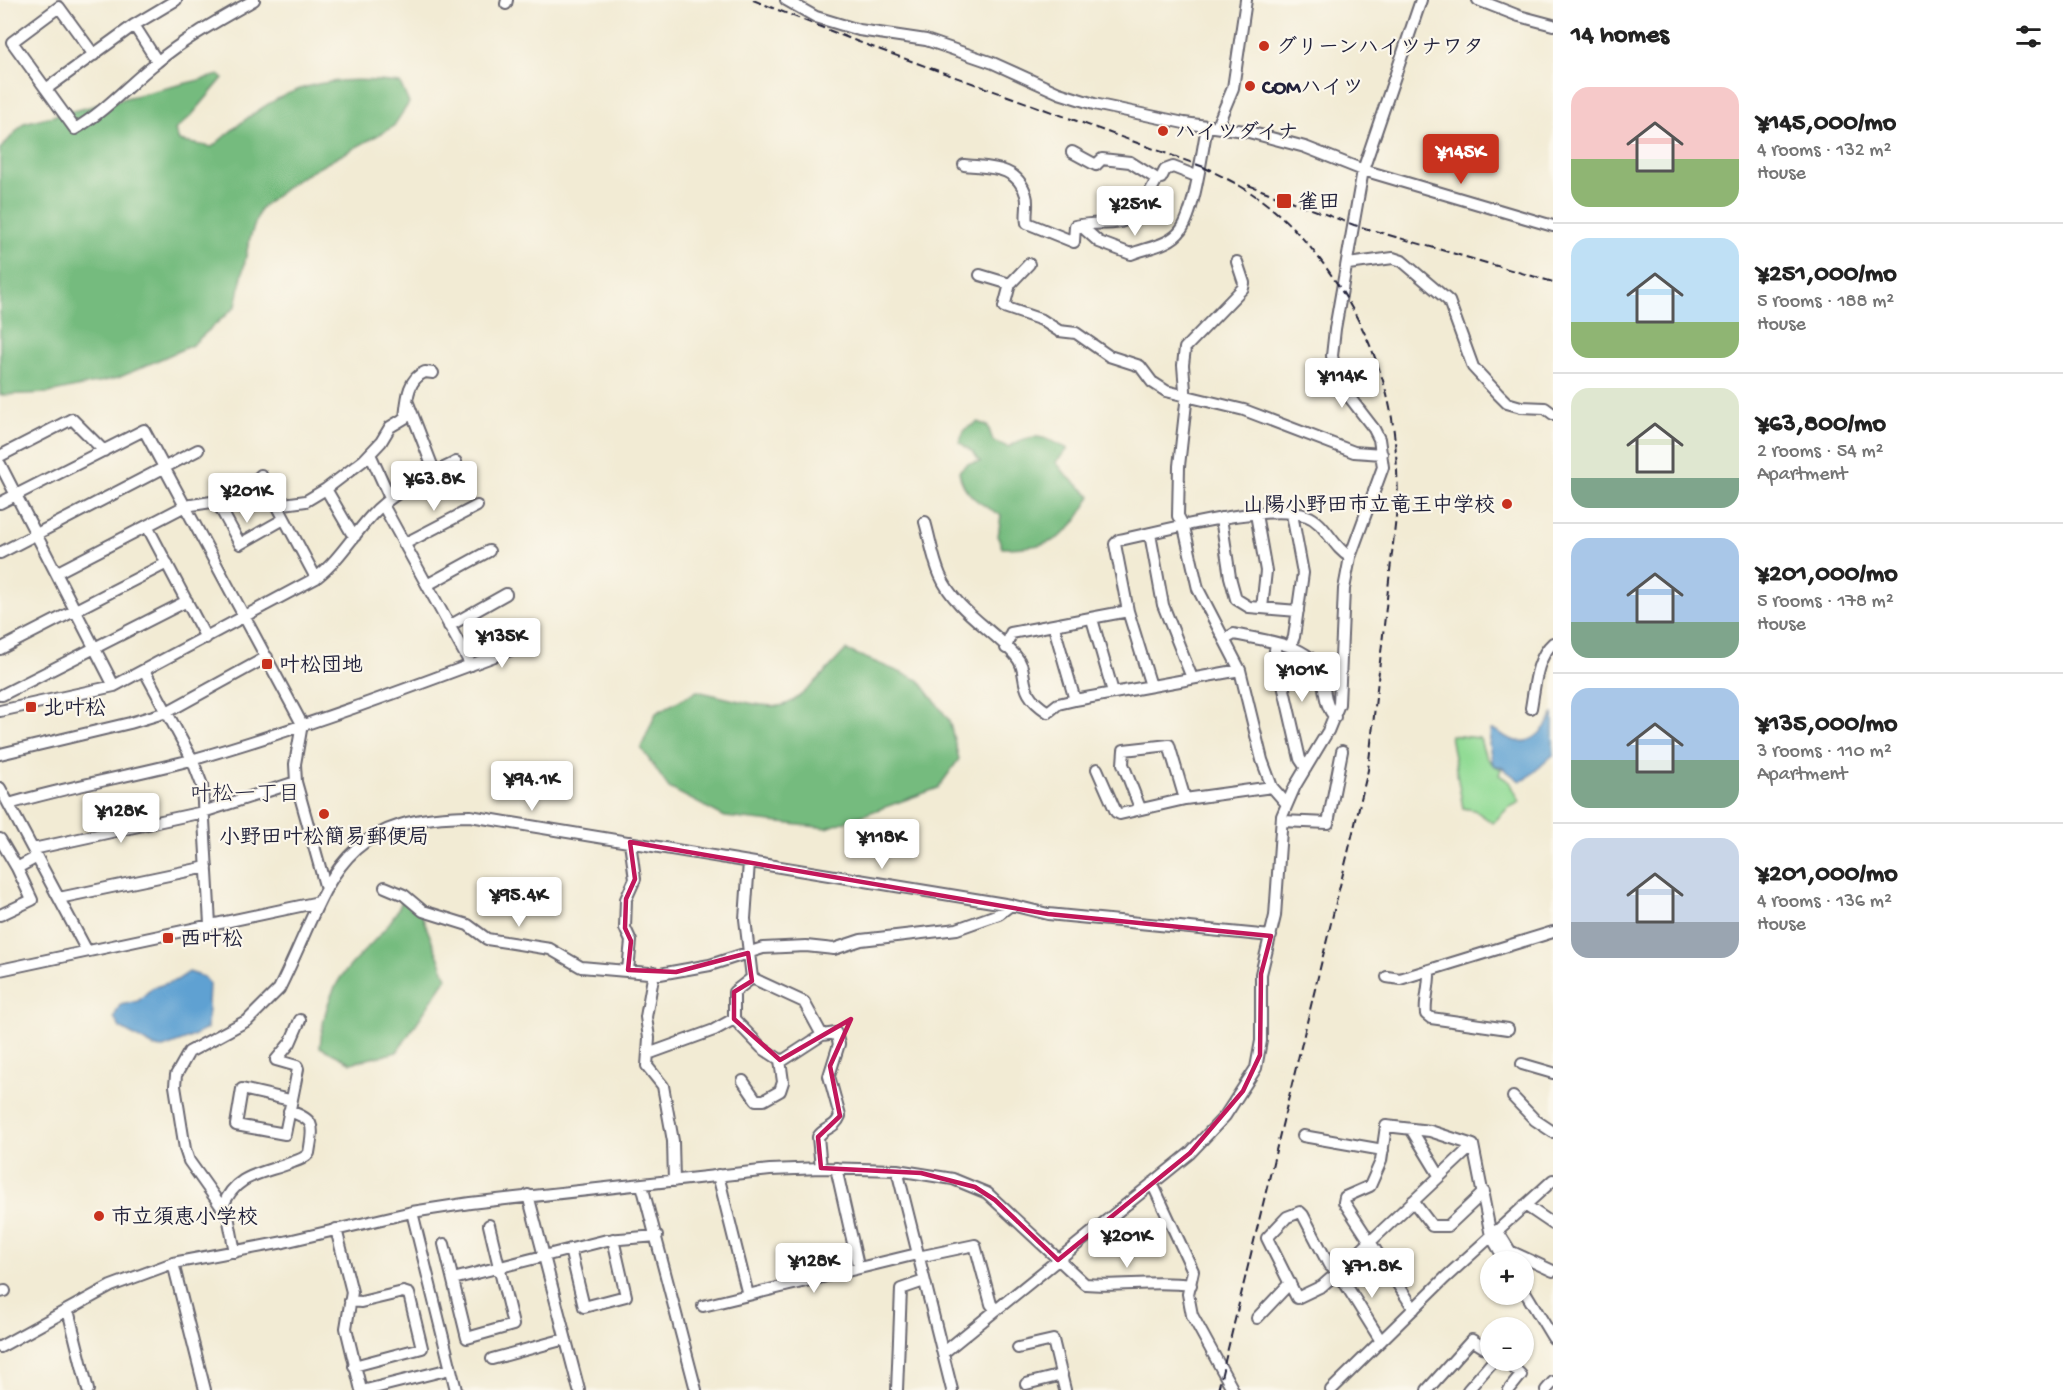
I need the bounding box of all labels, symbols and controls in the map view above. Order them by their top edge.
icon: filters [2012,20,2045,53]
text: 14 homes [1571,21,1669,52]
place label: グリーンハイツナワタ [1276,35,1484,62]
marker: グリーンハイツナワタ [1257,39,1271,53]
place label: COMハイツ [1261,77,1364,102]
marker: COMハイツ [1243,79,1257,93]
text: ¥145,000/mo [1757,109,1896,140]
icon: home [1619,111,1691,183]
place label: ハイツダイナ [1175,121,1298,147]
marker: ハイツダイナ [1156,124,1170,138]
pin: ¥145K [1419,134,1503,185]
text: 4 rooms · 132 m² [1757,140,1891,163]
text: ¥145K [1437,142,1485,165]
text: House [1757,163,1806,186]
pin: ¥251K [1093,186,1177,237]
place label: 雀田 [1298,190,1340,217]
marker: 雀田 [1275,192,1293,210]
text: ¥251K [1111,194,1159,217]
text: ¥251,000/mo [1757,260,1897,291]
icon: home [1619,262,1691,334]
text: 5 rooms · 188 m² [1757,291,1894,314]
text: House [1757,314,1806,337]
pin: ¥114K [1300,358,1384,409]
text: ¥114K [1319,366,1365,389]
text: ¥63,800/mo [1757,410,1886,441]
icon: home [1619,412,1691,484]
text: 2 rooms · 54 m² [1757,441,1884,464]
pin: ¥63.8K [385,461,483,512]
text: Apartment [1757,464,1847,487]
text: ¥63.8K [405,469,463,492]
pin: ¥201K [205,473,289,524]
text: ¥201K [222,481,272,504]
place label: 山陽小野田市立竜王中学校 [1243,493,1495,520]
marker: 山陽小野田市立竜王中学校 [1500,497,1514,511]
text: ¥201,000/mo [1757,560,1898,591]
icon: home [1619,562,1691,634]
text: 5 rooms · 178 m² [1757,591,1894,614]
text: House [1757,614,1806,637]
pin: ¥135K [460,618,544,669]
text: ¥135K [477,626,527,649]
pin: ¥101K [1260,652,1344,703]
place label: 叶松団地 [279,654,363,680]
marker: 叶松団地 [260,657,274,671]
text: ¥101K [1278,660,1326,683]
place label: 北叶松 [43,697,106,723]
marker: 北叶松 [24,700,38,714]
text: ¥135,000/mo [1757,710,1897,741]
icon: home [1619,712,1691,784]
text: 3 rooms · 110 m² [1757,741,1892,764]
pin: ¥94.1K [483,761,581,812]
text: Apartment [1757,764,1847,787]
text: ¥94.1K [505,769,559,792]
district label: 叶松一丁目 [190,782,300,809]
pin: ¥128K [79,793,163,844]
text: ¥128K [96,801,146,824]
marker: 小野田叶松簡易郵便局 [317,807,331,821]
pin: ¥118K [840,819,924,870]
place label: 小野田叶松簡易郵便局 [219,825,429,852]
text: ¥118K [858,827,906,850]
text: ¥201,000/mo [1757,860,1898,891]
icon: home [1619,862,1691,934]
pin: ¥95.4K [470,877,568,928]
text: ¥95.4K [491,885,547,908]
text: 4 rooms · 136 m² [1757,891,1892,914]
text: House [1757,914,1806,937]
place label: 西叶松 [180,928,243,954]
marker: 西叶松 [161,931,175,945]
place label: 市立須恵小学校 [111,1205,258,1232]
marker: 市立須恵小学校 [92,1209,106,1223]
pin: ¥201K [1085,1218,1169,1269]
text: ¥201K [1102,1226,1152,1249]
pin: ¥128K [772,1243,856,1294]
pin: ¥71.8K [1323,1248,1421,1299]
text: ¥128K [789,1251,839,1274]
map controls [1480,1251,1534,1371]
button: + [1480,1251,1534,1305]
text: ¥71.8K [1344,1256,1400,1279]
button: − [1480,1317,1534,1371]

